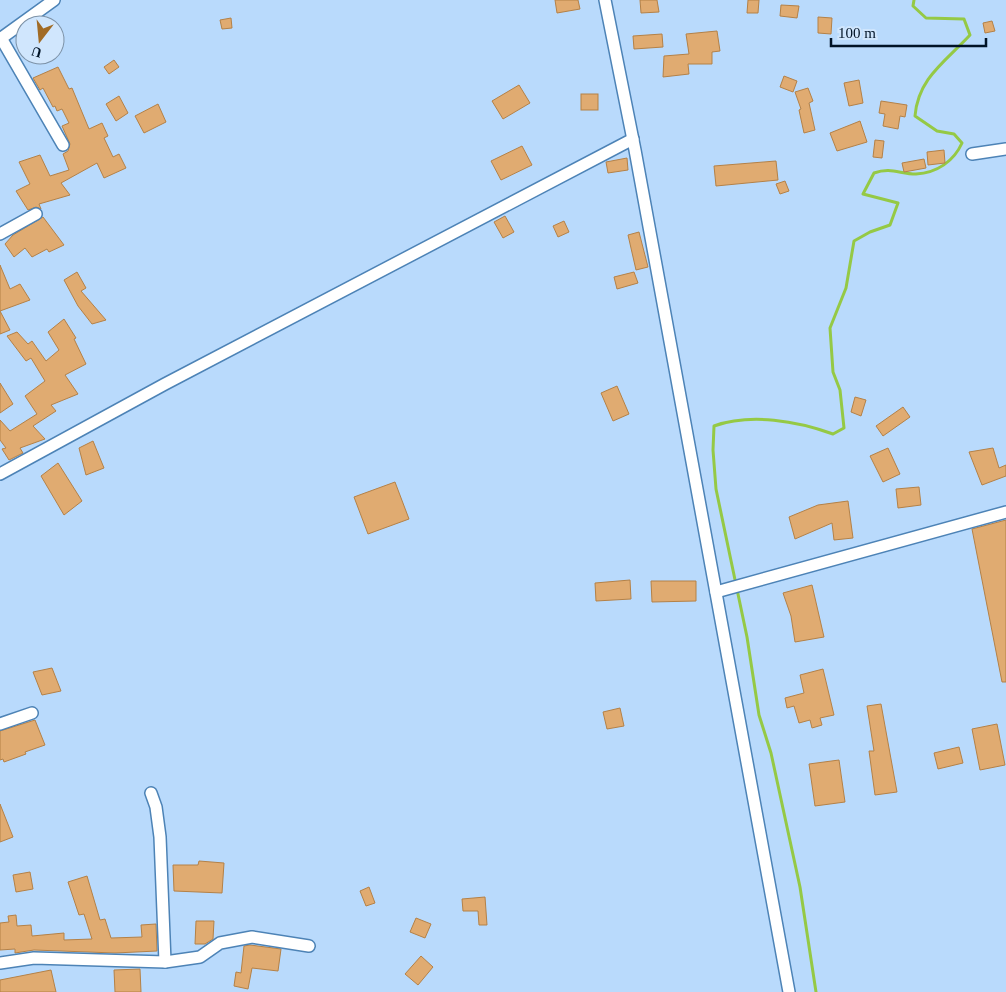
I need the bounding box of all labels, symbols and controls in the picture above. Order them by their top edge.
north arrow [15,15,65,65]
scale bar [831,15,986,47]
text: 100 m [838,25,876,41]
text: U [30,43,43,61]

